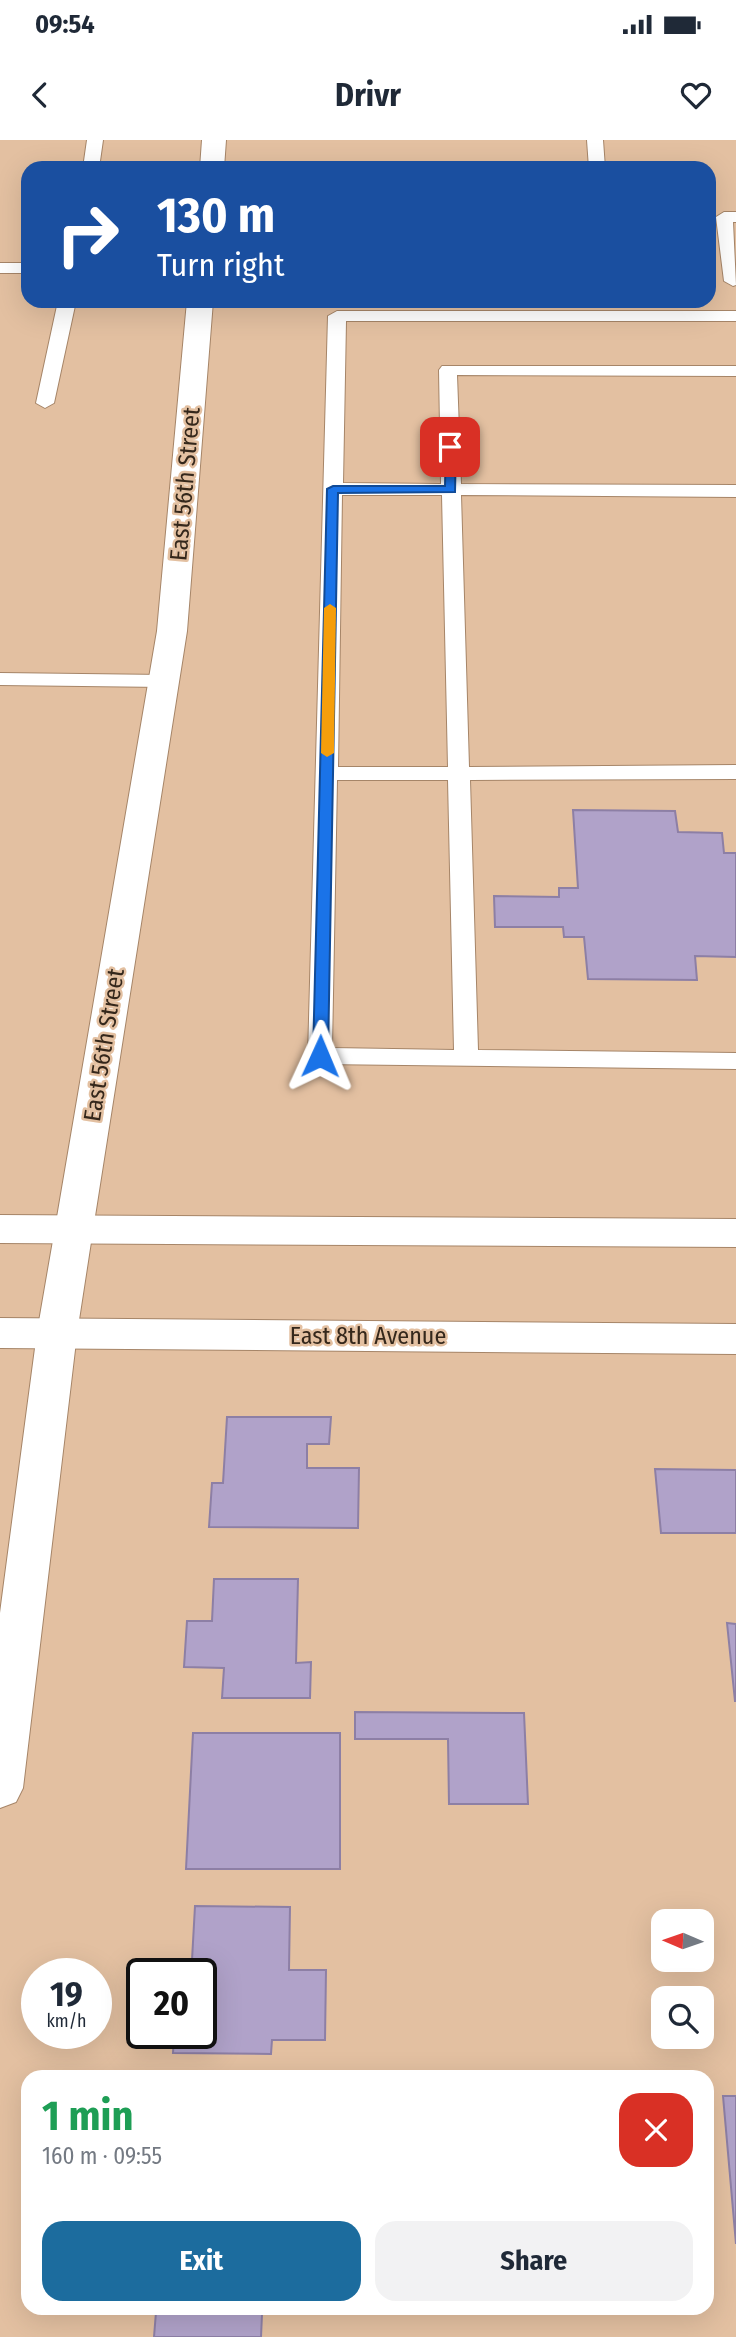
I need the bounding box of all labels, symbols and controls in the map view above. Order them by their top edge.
text: 09:54 [35,9,95,40]
icon: back [21,76,59,114]
text: Drivr [335,76,401,114]
icon: heart [677,76,715,114]
text: 130 m [157,186,275,245]
icon: right [42,189,133,280]
text: Turn right [157,246,284,284]
street label: East 56th Street [164,406,206,562]
pin [420,417,480,477]
icon: arrive [431,428,469,466]
street label: East 56th Street [78,966,130,1123]
position arrow [283,1019,357,1093]
street label: East 8th Avenue [290,1322,446,1350]
north arrow [651,1909,714,1972]
map controls [651,1909,714,2049]
speed limit sign: 20 [126,1958,217,2049]
text: 19 [50,1973,83,2015]
button: search [651,1986,714,2049]
text: km/h [46,2010,87,2032]
text: 1 min [42,2091,133,2141]
button: close [619,2093,693,2167]
text: 160 m · 09:55 [42,2142,162,2170]
button: Exit [42,2221,361,2301]
button: Share [375,2221,693,2301]

